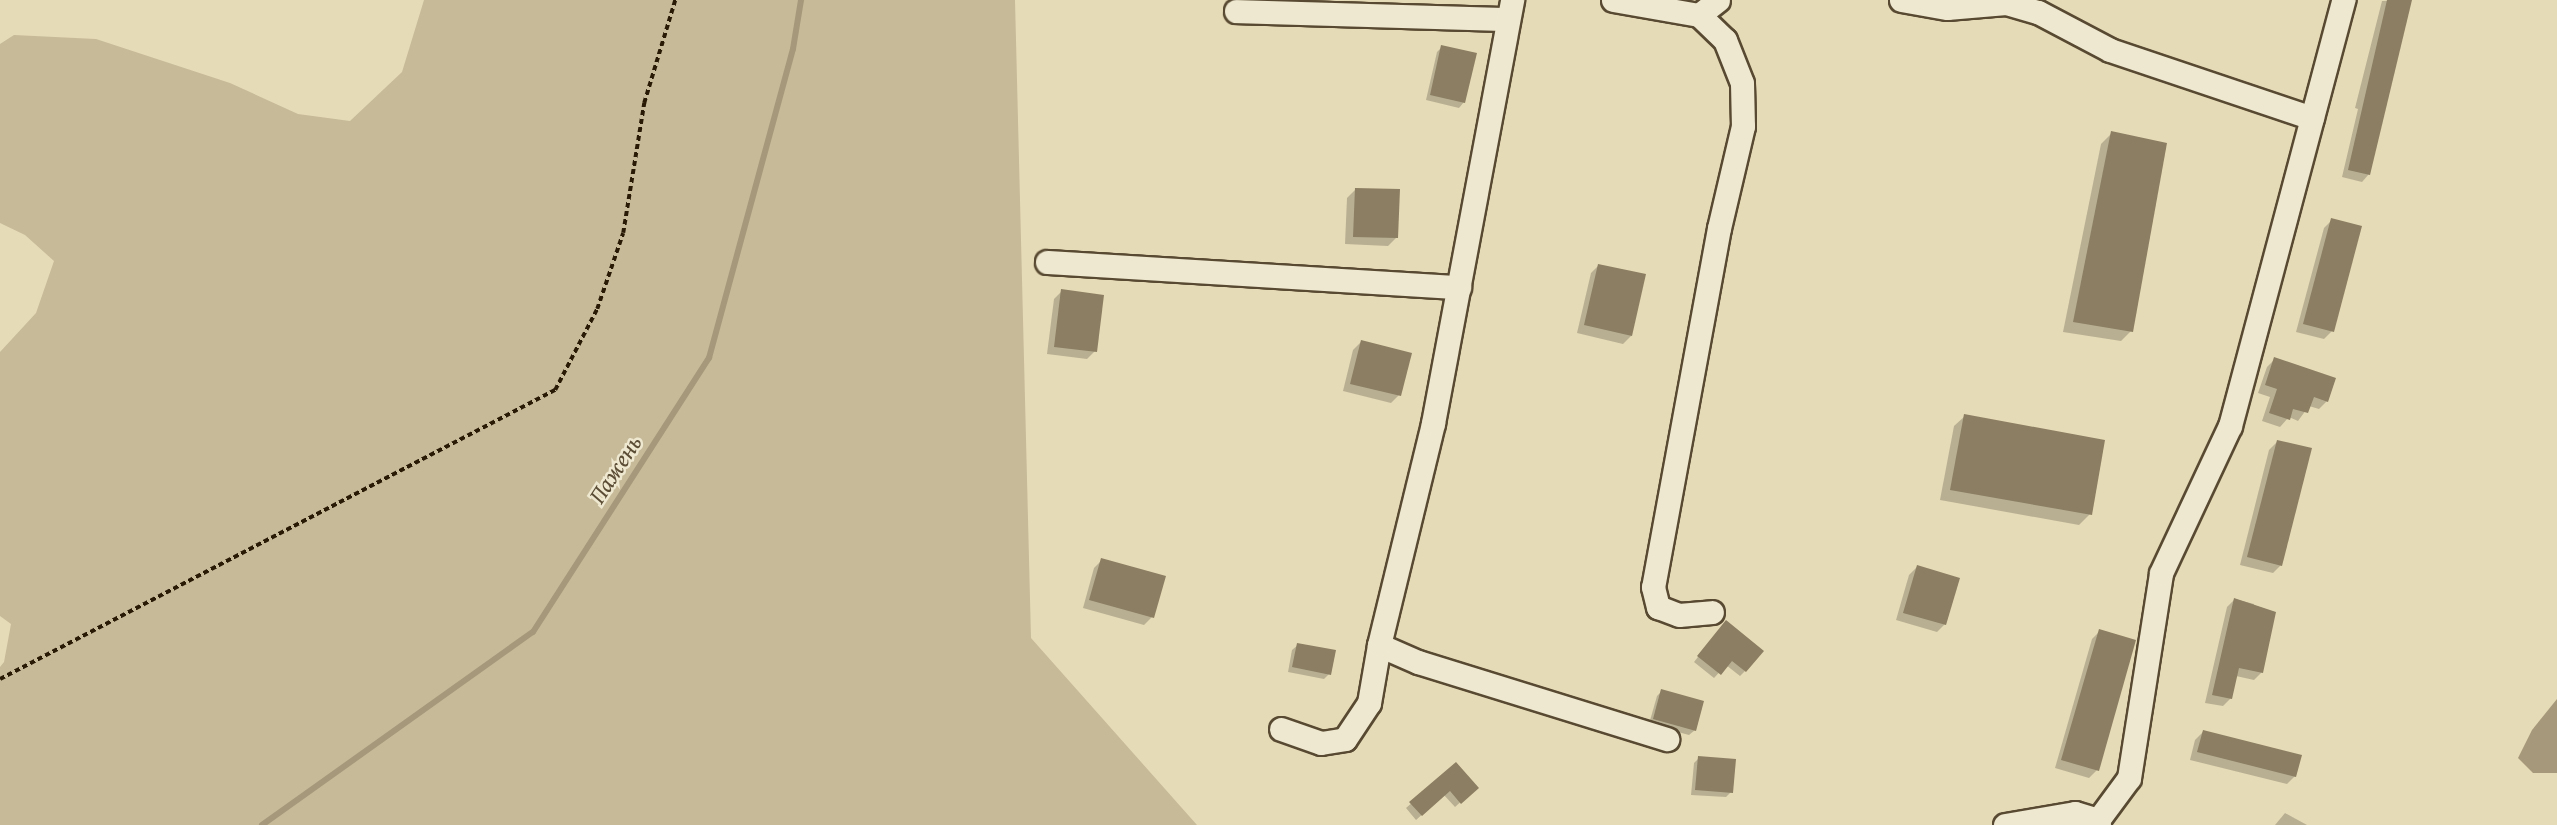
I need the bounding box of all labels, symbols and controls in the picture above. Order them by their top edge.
water label: Пажень [582,429,648,509]

